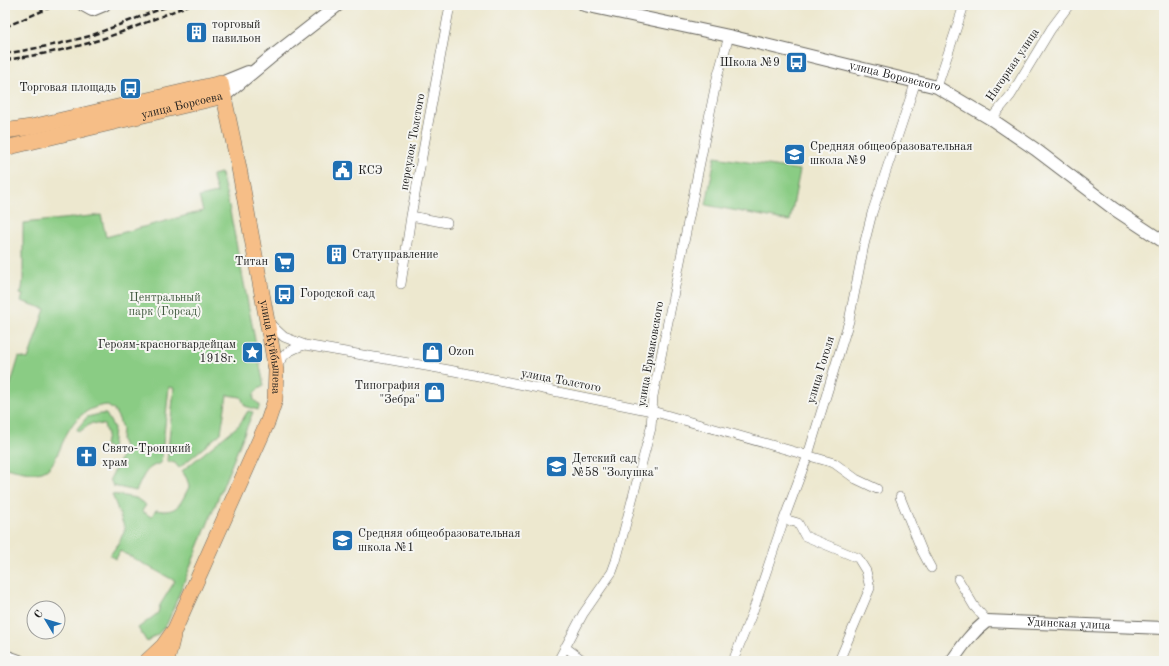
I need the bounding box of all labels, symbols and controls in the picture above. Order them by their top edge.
building icon: торговый павильон [184,19,210,45]
place label: торговый павильон [212,19,261,45]
street label: Нагорная улица [984,26,1042,104]
bus stop icon: Школа №9 [783,50,809,76]
place label: Школа №9 [720,57,780,69]
street label: улица Воровского [848,60,943,94]
bus stop icon: Торговая площадь [118,75,144,101]
place label: Торговая площадь [19,82,116,94]
street label: улица Борсоева [140,90,224,121]
street label: переулок Толстого [399,93,427,191]
school or university icon: Средняя общеобразовательная школа №9 [782,141,808,167]
place label: Средняя общеобразовательная школа №9 [810,141,972,167]
public building icon: КСЭ [330,158,356,184]
place label: КСЭ [358,165,383,177]
building icon: Статуправление [323,242,349,268]
supermarket icon: Титан [271,249,297,275]
place label: Статуправление [352,249,439,261]
place label: Титан [235,256,268,268]
bus stop icon: Городской сад [271,281,297,307]
place label: Городской сад [300,288,375,300]
park label: Центральный парк (Горсад) [128,292,202,318]
street label: улица Куйбышева [257,299,282,394]
street label: улица Ермаковского [636,300,666,408]
street label: улица Гоголя [805,335,837,405]
place label: Героям-красногвардейцам 1918г. [98,339,236,365]
place icon: Героям-красногвардейцам 1918г. [239,339,265,365]
shop icon: Ozon [420,339,446,365]
place label: Ozon [448,346,475,358]
street label: улица Толстого [520,367,602,395]
place label: Типография "Зебра" [354,380,420,406]
shop icon: Типография "Зебра" [422,380,448,406]
church icon: Свято-Троицкий храм [73,443,99,469]
place label: Свято-Троицкий храм [102,443,191,469]
school or university icon: Детский сад №58 "Золушка" [543,453,569,479]
place label: Детский сад №58 "Золушка" [572,453,659,479]
school or university icon: Средняя общеобразовательная школа №1 [330,528,356,554]
place label: Средняя общеобразовательная школа №1 [358,528,520,554]
north arrow [26,600,66,640]
text: С [33,609,46,621]
street label: Удинская улица [1026,617,1111,632]

